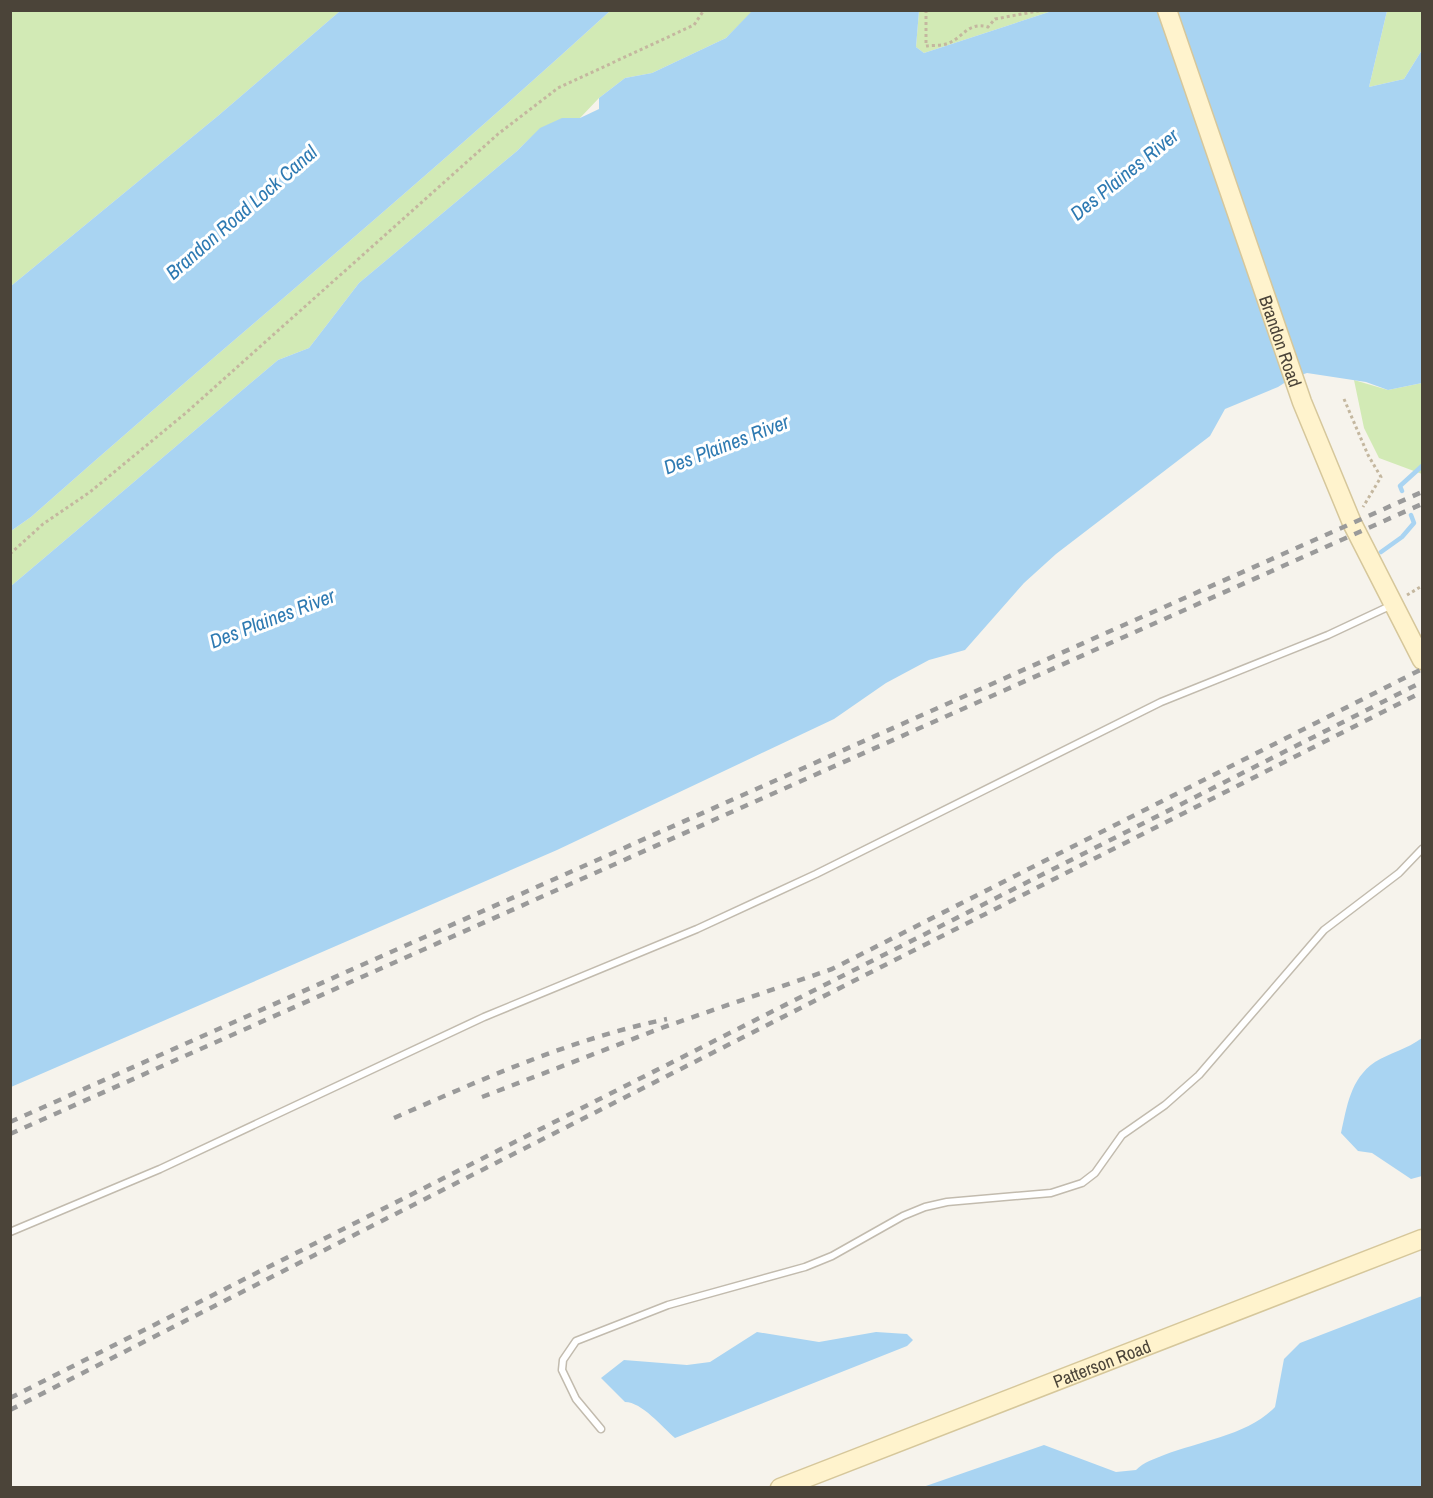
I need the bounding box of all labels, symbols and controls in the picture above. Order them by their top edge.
water label: Des Plaines River [1064,122,1184,226]
water label: Brandon Road Lock Canal [160,138,323,285]
street label: Brandon Road [1254,292,1308,390]
water label: Des Plaines River [659,408,793,480]
water label: Des Plaines River [205,582,339,654]
street label: Patterson Road [1049,1333,1154,1393]

